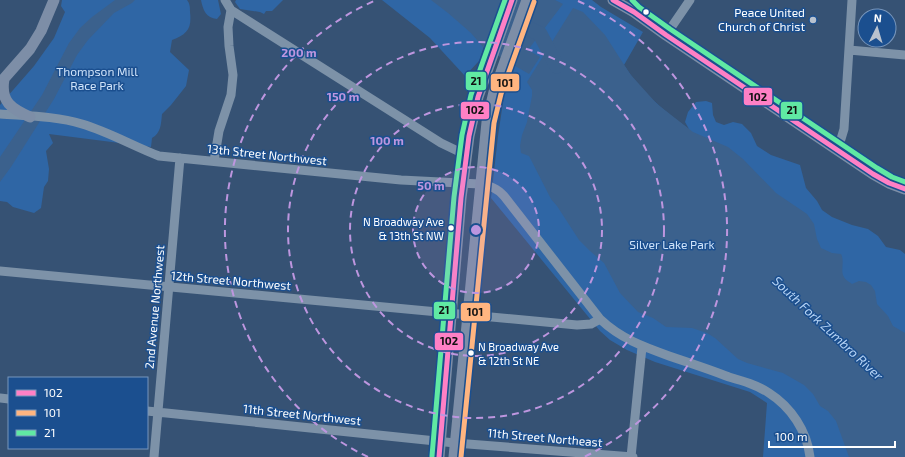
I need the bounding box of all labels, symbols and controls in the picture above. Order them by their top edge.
place label: Peace United Church of Christ [718,5,805,33]
unlabelled marker [641,7,651,17]
north arrow [857,8,897,48]
text: N [873,11,882,24]
marker: Peace United Church of Christ [808,15,818,25]
text: 200 m [281,45,317,59]
park label: Thompson Mill Race Park [56,64,138,92]
line badge: 21 [465,71,487,91]
line badge: 101 [490,73,520,92]
text: 21 [470,74,482,87]
text: 101 [497,76,513,89]
line badge: 102 [743,87,773,106]
text: 150 m [327,89,359,103]
text: 102 [749,90,767,103]
line badge: 102 [460,101,490,120]
line badge: 21 [780,101,803,120]
text: 102 [466,103,484,116]
text: 21 [786,103,798,116]
text: 100 m [370,133,404,147]
street label: 13th Street Northwest [207,141,328,167]
text: 50 m [417,178,445,192]
place label: N Broadway Ave & 13th St NW [363,215,445,242]
marker: N Broadway Ave & 13th St NW [446,223,456,233]
centre of rings [469,223,483,237]
park label: Silver Lake Park [629,237,715,251]
street label: 2nd Avenue Northwest [142,244,166,370]
street label: 12th Street Northwest [171,268,292,292]
water label: South Fork Zumbro River [769,273,887,384]
line badge: 21 [433,301,456,320]
line badge: 101 [460,302,491,322]
text: 21 [438,303,450,316]
text: 101 [467,305,483,318]
line badge: 102 [434,332,464,351]
text: 102 [440,334,458,347]
place label: N Broadway Ave & 12th St NE [478,340,559,367]
marker: N Broadway Ave & 12th St NE [466,348,476,358]
legend [8,377,148,449]
text: 102 [44,385,63,399]
street label: 11th Street Northwest [242,401,362,427]
text: 101 [44,405,61,419]
scale bar [769,423,895,449]
text: 21 [44,425,56,439]
street label: 11th Street Northeast [487,425,603,449]
text: 100 m [775,429,807,443]

